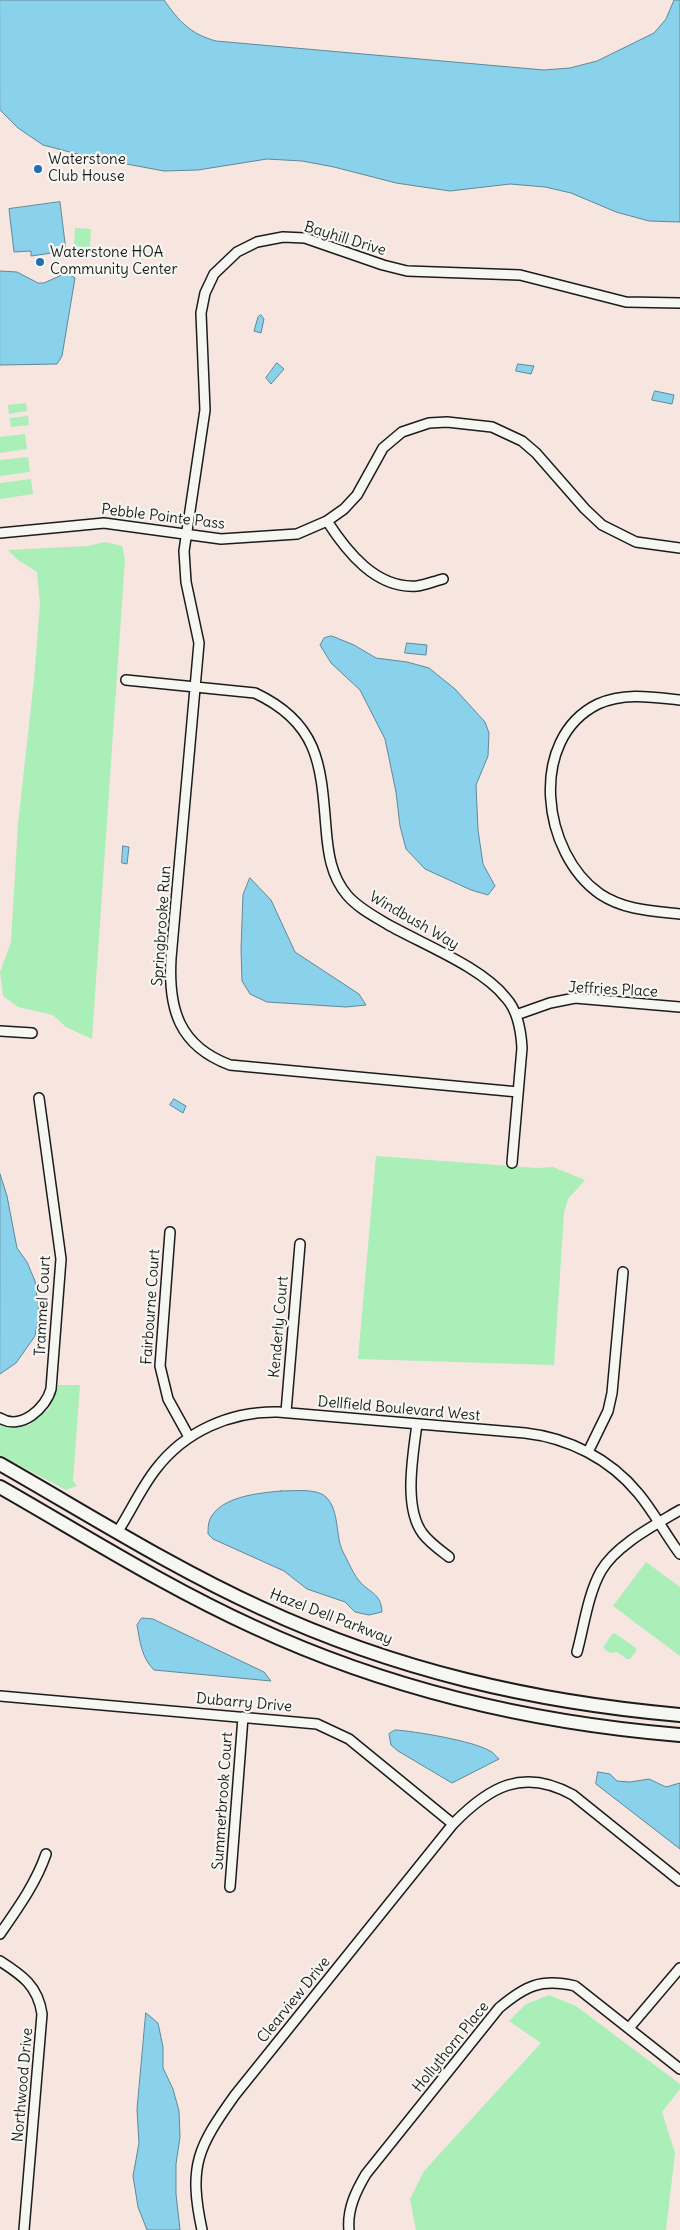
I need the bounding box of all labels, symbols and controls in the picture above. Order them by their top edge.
place label: Waterstone Club House [48,151,126,186]
marker: Waterstone Club House [32,163,44,175]
street label: Bayhill Drive [302,218,388,260]
place label: Waterstone HOA Community Center [50,244,178,279]
marker: Waterstone HOA Community Center [34,256,46,268]
street label: Pebble Pointe Pass [100,500,226,534]
street label: Springbrooke Run [149,865,175,987]
street label: Windbush Way [366,888,462,954]
street label: Jeffries Place [568,979,658,1001]
street label: Fairbourne Court [138,1249,164,1365]
street label: Trammel Court [31,1255,55,1357]
street label: Kenderly Court [266,1275,292,1379]
street label: Dellfield Boulevard West [317,1393,481,1425]
street label: Hazel Dell Parkway [267,1585,395,1649]
street label: Dubarry Drive [195,1690,293,1716]
street label: Summerbrook Court [209,1732,237,1870]
street label: Clearview Drive [254,1953,334,2047]
street label: Hollythorn Place [409,1998,493,2096]
street label: Northwood Drive [9,2027,37,2143]

